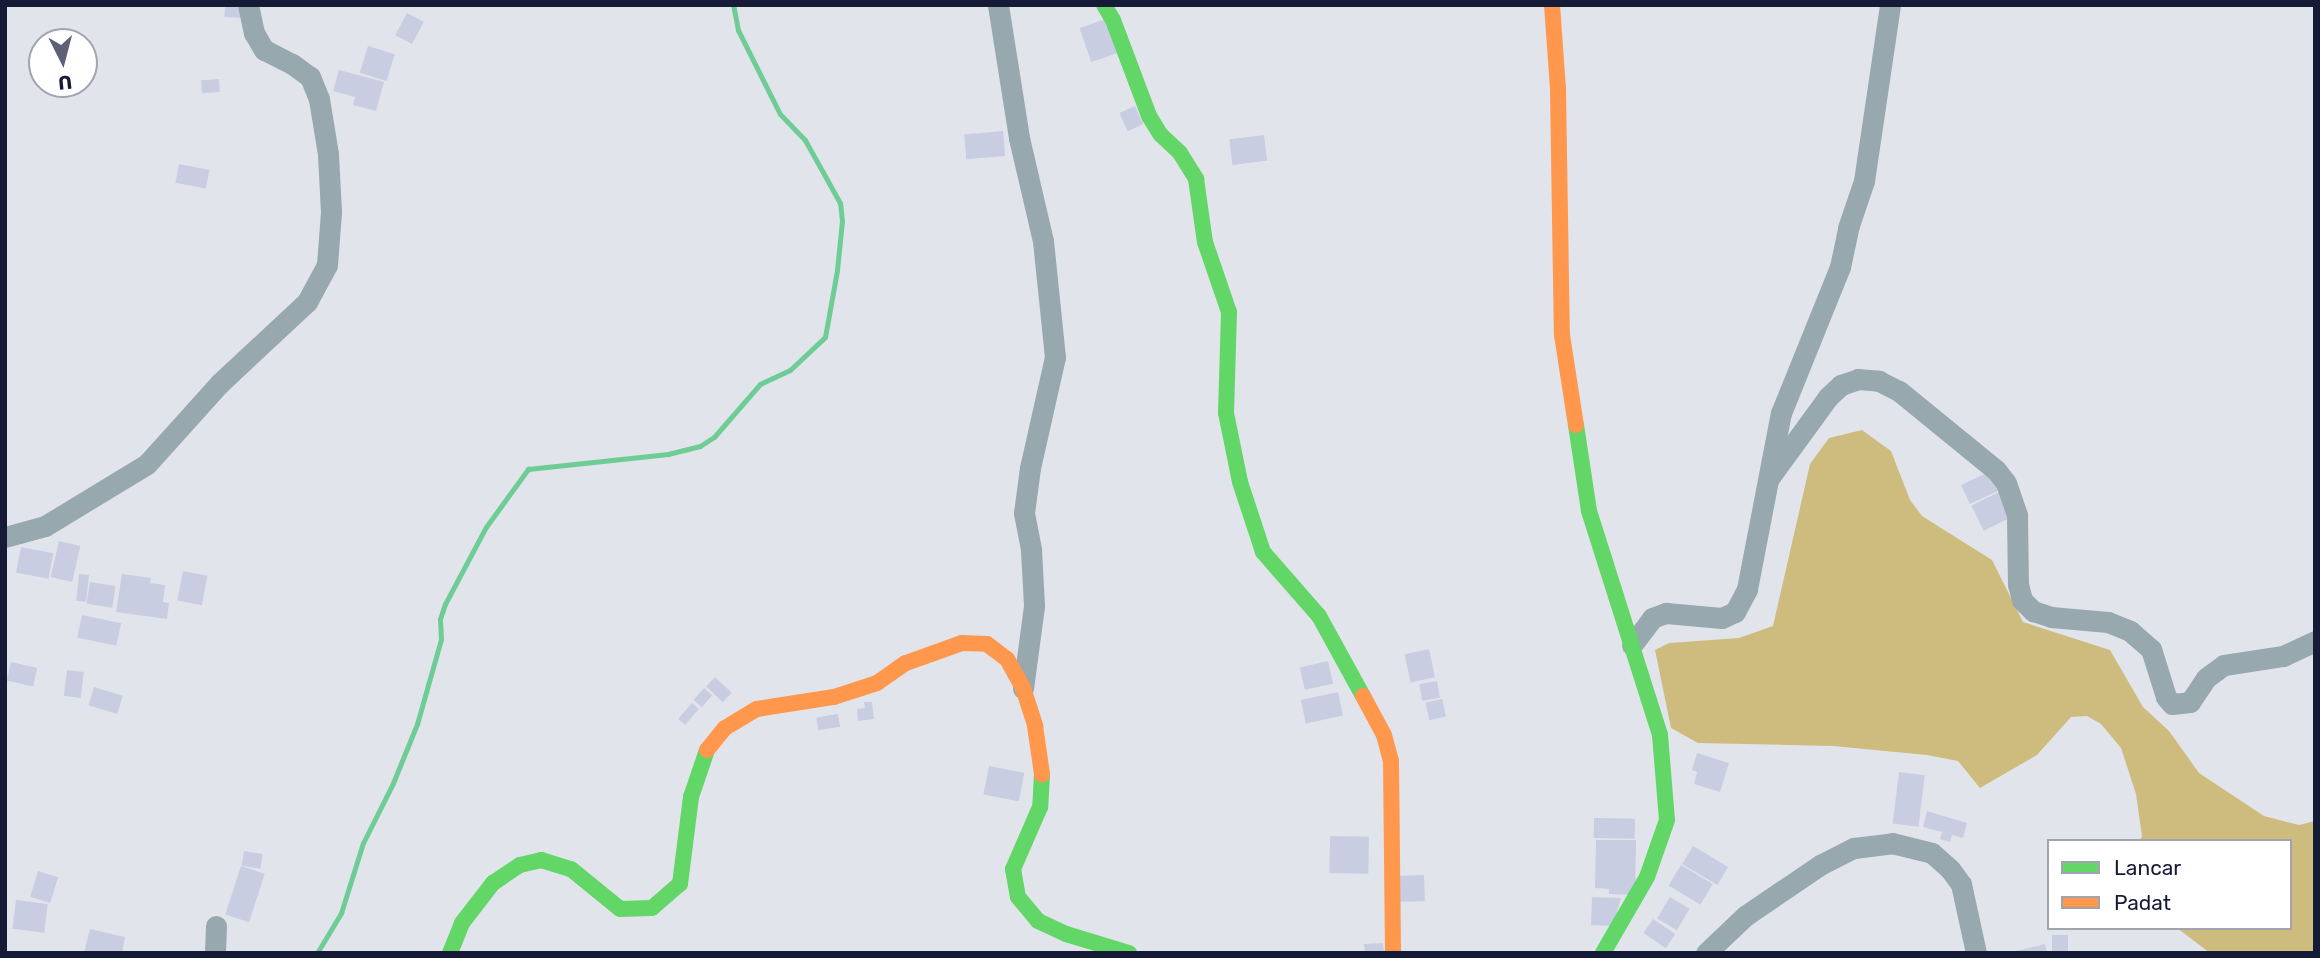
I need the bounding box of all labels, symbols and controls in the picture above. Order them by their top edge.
north arrow [28,28,98,98]
text: U [57,70,73,95]
legend [2047,839,2292,930]
text: Lancar [2114,855,2181,880]
text: Padat [2114,890,2171,915]

